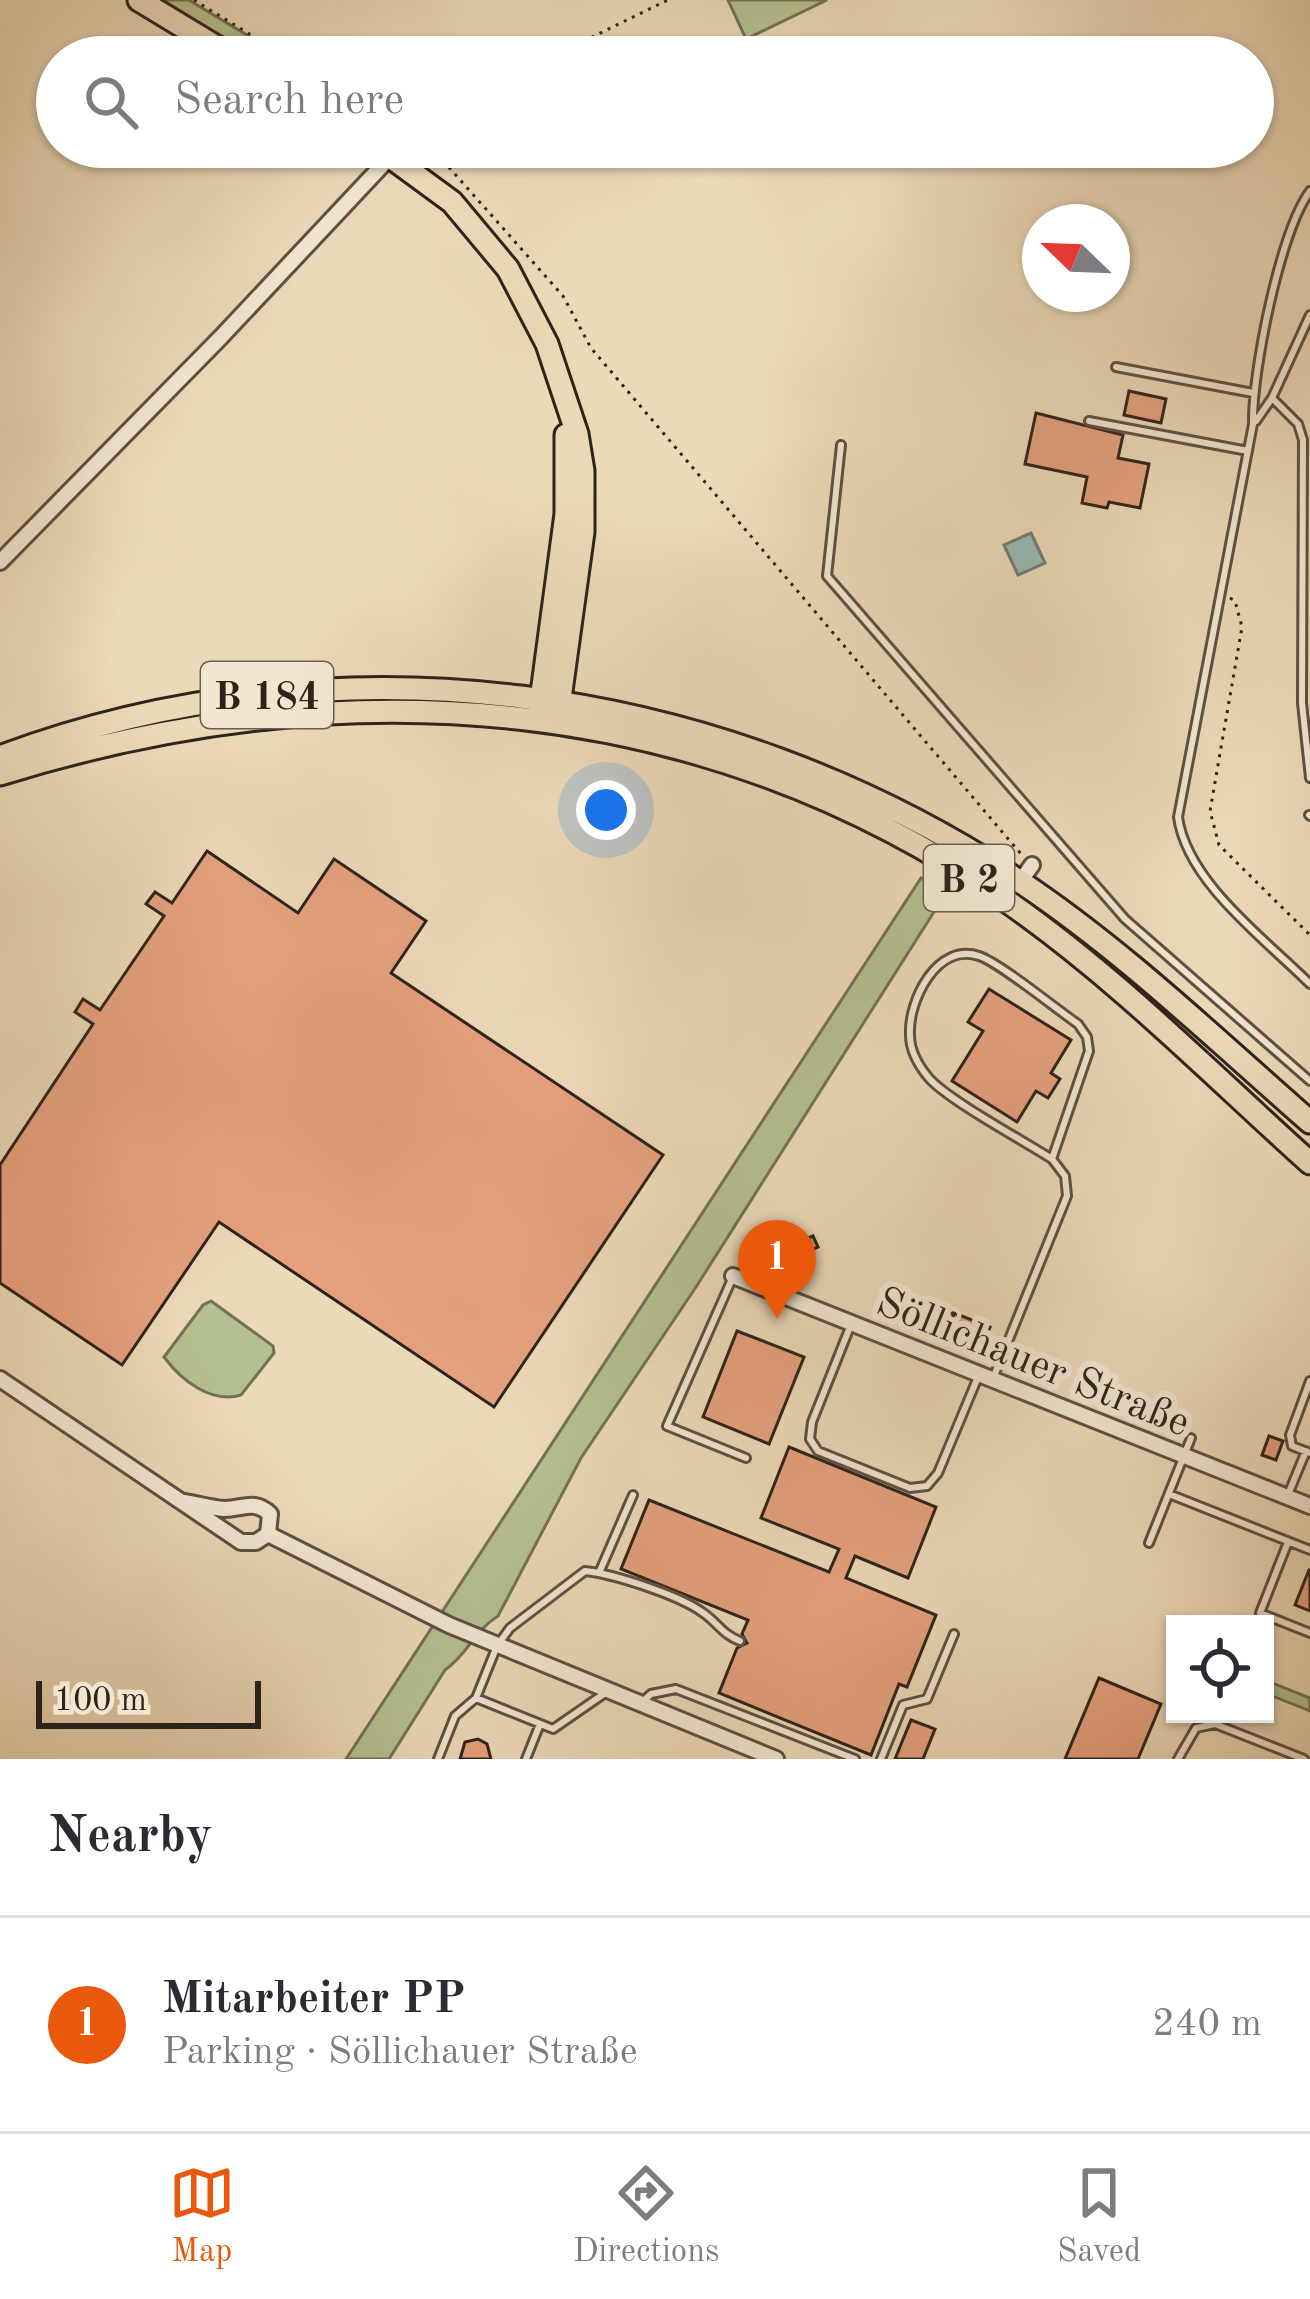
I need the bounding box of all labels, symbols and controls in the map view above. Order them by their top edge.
search box [36,36,1274,168]
icon: search [78,69,144,135]
text: Search here [174,79,404,124]
north arrow [1022,204,1130,312]
road number: B 184 [201,662,333,728]
your location [576,780,636,840]
road number: B 2 [924,845,1014,911]
pin: 1 [738,1220,816,1319]
street label: Söllichauer Straße [870,1282,1195,1446]
map controls [1166,1615,1274,1723]
button: locate [1166,1615,1274,1723]
scale bar [36,1675,261,1728]
text: 100 m [54,1685,147,1718]
text: Nearby [48,1812,213,1863]
text: Mitarbeiter PP [162,1978,465,2023]
text: 1 [76,2005,98,2044]
text: 240 m [1152,2005,1262,2044]
text: Parking · Söllichauer Straße [162,2033,638,2072]
tab: Map [169,2160,235,2273]
tab: Directions [573,2160,719,2273]
tab: Saved [1057,2160,1141,2273]

